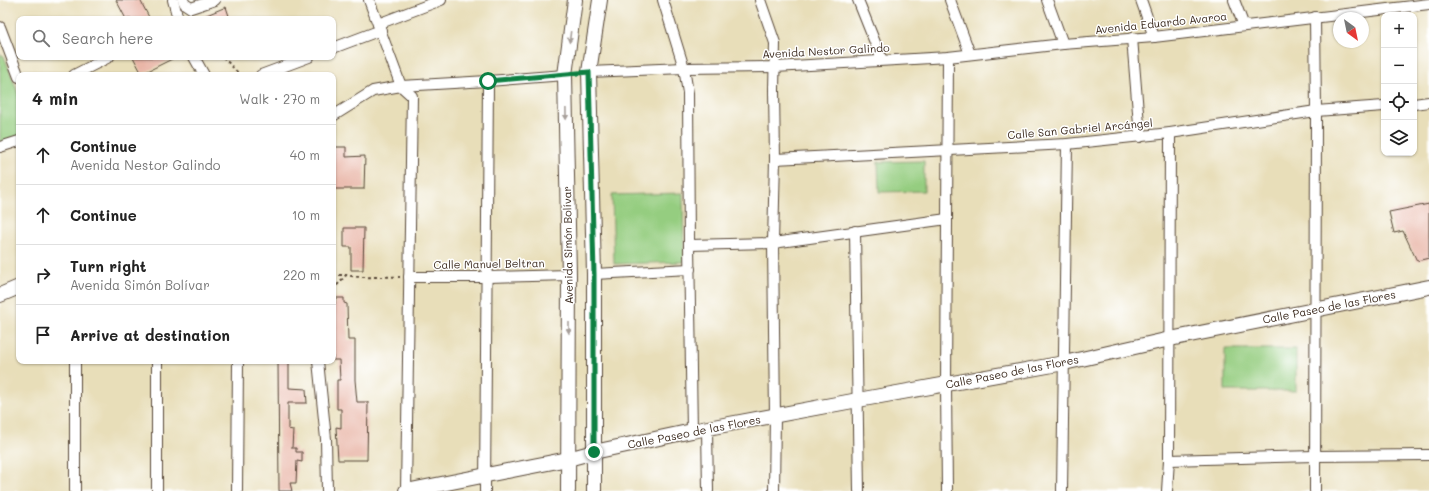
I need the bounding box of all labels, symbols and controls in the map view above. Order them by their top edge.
street label: Avenida Eduardo Avaroa [1094,8,1228,37]
north arrow [1333,12,1369,48]
map controls [1381,12,1417,156]
button: + [1381,12,1417,48]
search box [16,16,336,60]
icon: search [30,27,52,49]
text: Search here [62,28,153,48]
one-way arrow [567,31,573,43]
street label: Avenida Nestor Galindo [762,40,890,61]
button: − [1381,48,1417,84]
route start [479,72,497,90]
button: locate [1381,84,1417,120]
text: 4 min [32,87,78,109]
text: Walk · 270 m [239,90,320,107]
one-way arrow [563,108,569,121]
street label: Calle San Gabriel Arcángel [1007,115,1153,142]
button: layers [1381,120,1417,156]
text: Continue [70,136,137,156]
icon: ahead [32,144,54,166]
text: 40 m [290,146,320,163]
text: Avenida Nestor Galindo [70,156,221,173]
street label: Avenida Simón Bolívar [559,186,576,304]
icon: ahead [32,204,54,226]
text: Continue [70,205,137,225]
text: 10 m [292,206,320,223]
street label: Calle Manuel Beltran [433,255,545,272]
text: Turn right [70,256,147,276]
icon: right [32,264,54,286]
text: 220 m [283,266,320,283]
text: Avenida Simón Bolívar [70,276,210,293]
street label: Calle Paseo de las Flores [1261,286,1397,327]
one-way arrow [566,322,572,335]
icon: arrive [32,324,54,346]
text: Arrive at destination [70,325,230,345]
street label: Calle Paseo de las Flores [944,351,1080,392]
street label: Calle Paseo de las Flores [626,411,762,452]
route end [585,443,603,461]

